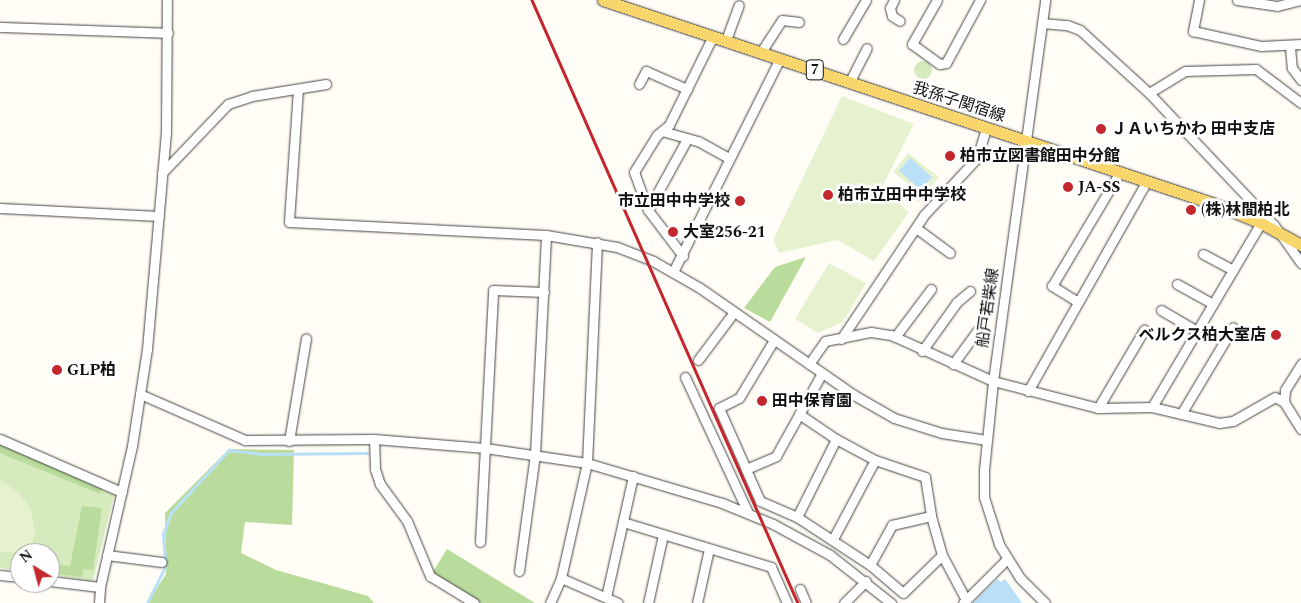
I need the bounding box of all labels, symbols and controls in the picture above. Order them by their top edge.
road number: 7 [805,58,825,82]
street label: 我孫子関宿線 [910,78,1008,126]
place label: ＪＡいちかわ 田中支店 [1111,119,1275,139]
marker: ＪＡいちかわ 田中支店 [1095,123,1107,135]
place label: 柏市立図書館田中分館 [960,146,1120,166]
marker: 柏市立図書館田中分館 [944,150,956,162]
place label: JA-SS [1078,177,1120,197]
marker: JA-SS [1062,181,1074,193]
place label: 柏市立田中中学校 [838,185,966,205]
marker: 柏市立田中中学校 [822,189,834,201]
place label: 市立田中中学校 [618,191,730,211]
marker: 市立田中中学校 [734,195,746,207]
place label: (株)林間柏北 [1201,200,1289,220]
marker: (株)林間柏北 [1185,204,1197,216]
place label: 大室256-21 [683,222,766,242]
marker: 大室256-21 [667,226,679,238]
street label: 船戸若柴線 [973,267,1003,349]
place label: ベルクス柏大室店 [1138,325,1266,345]
marker: ベルクス柏大室店 [1270,329,1282,341]
place label: GLP柏 [67,360,116,380]
marker: GLP柏 [51,364,63,376]
place label: 田中保育園 [772,391,852,411]
marker: 田中保育園 [756,395,768,407]
north arrow [10,543,60,593]
text: N [15,545,37,568]

